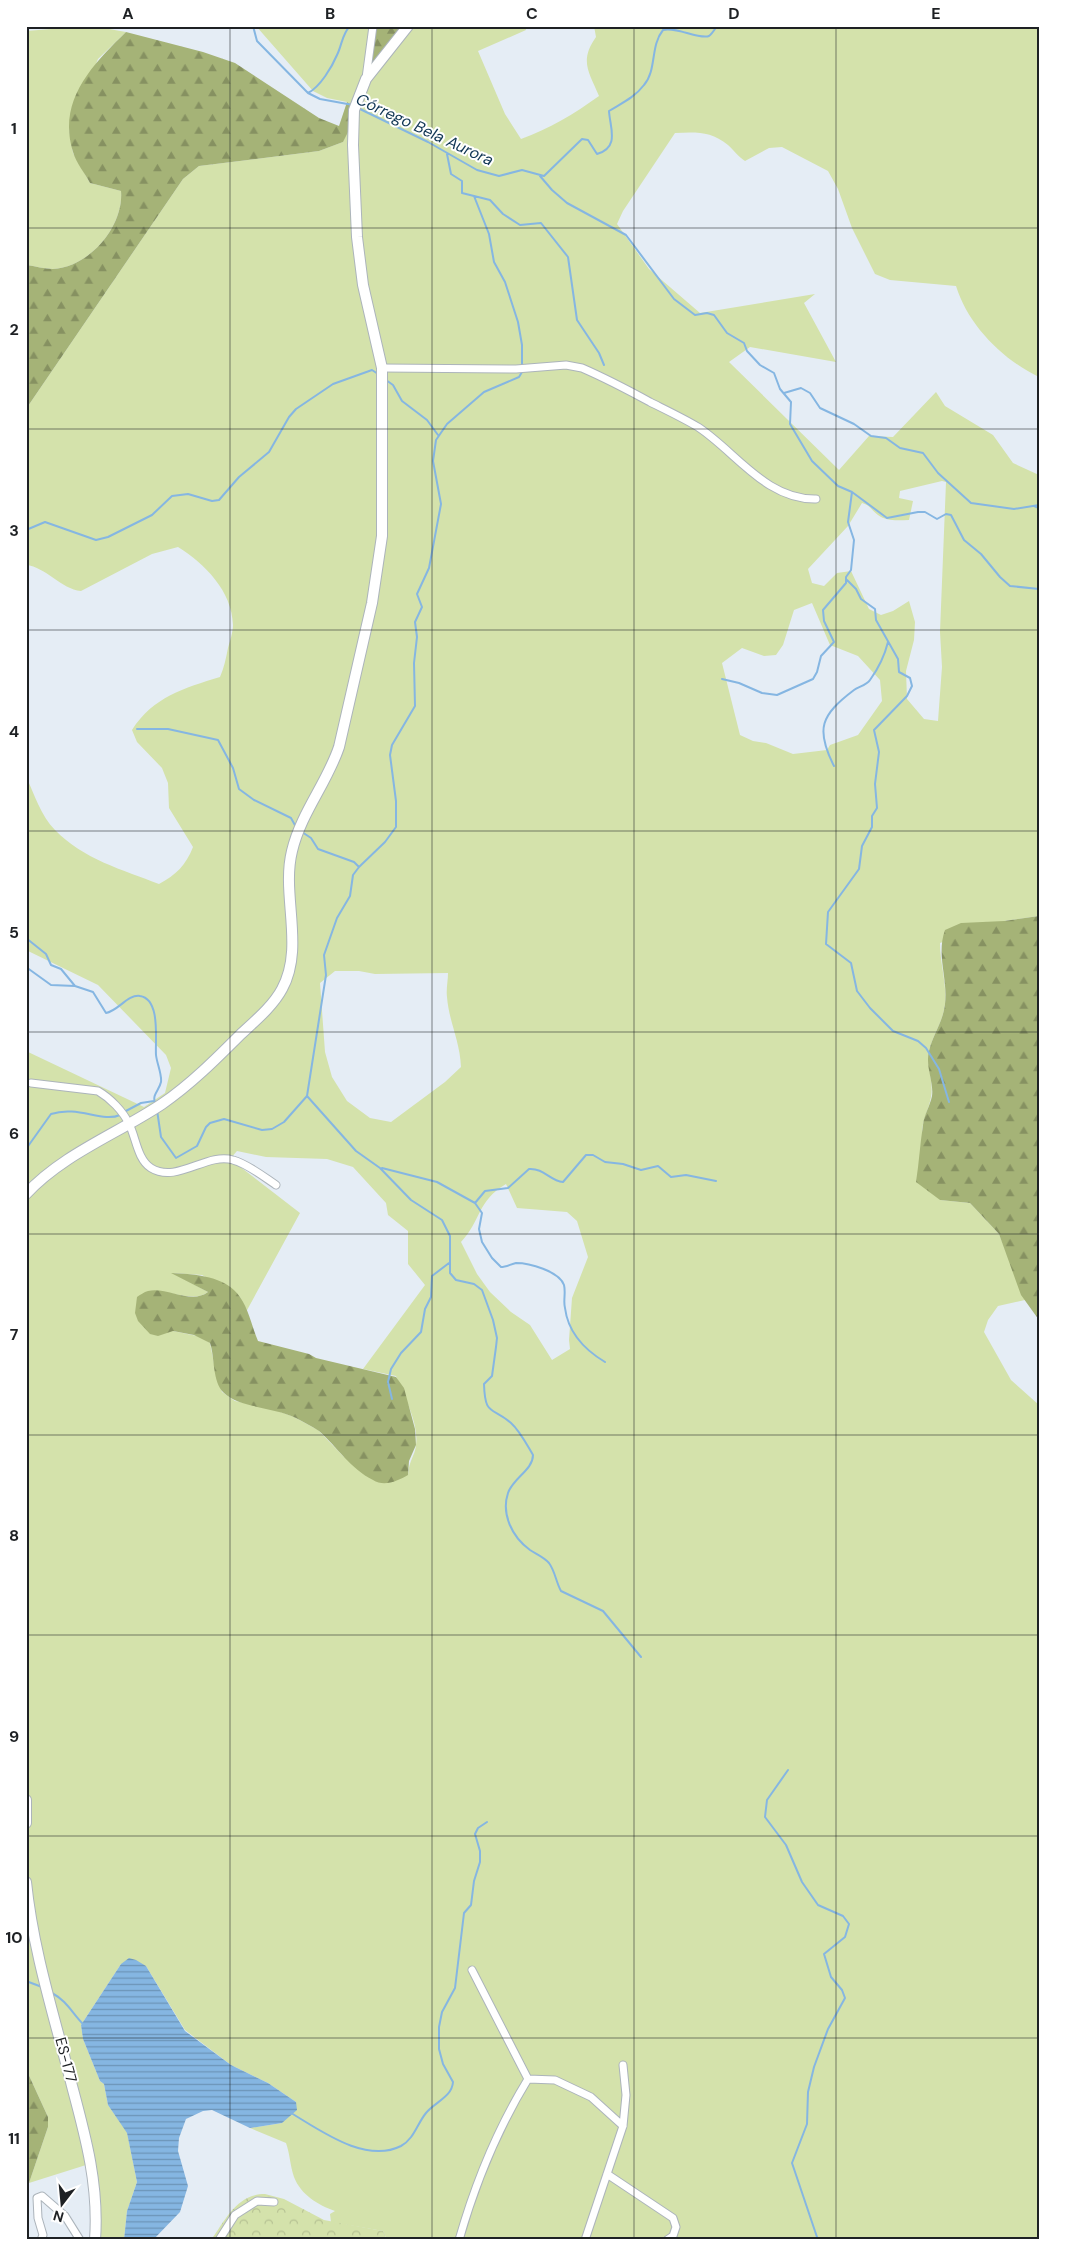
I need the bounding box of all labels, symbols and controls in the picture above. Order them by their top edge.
text: A [122,3,134,24]
text: B [325,3,335,24]
text: C [526,3,538,24]
text: D [728,3,740,24]
text: E [931,3,941,24]
water label: Córrego Bela Aurora [353,88,497,171]
text: 1 [11,118,17,139]
text: 2 [9,319,19,340]
text: 3 [9,520,19,541]
text: 4 [9,721,19,742]
text: 5 [9,922,19,943]
text: 6 [9,1123,19,1144]
text: 7 [10,1324,19,1345]
text: 8 [9,1525,19,1546]
text: 9 [9,1726,19,1747]
text: 10 [5,1927,23,1948]
street label: ES-177 [50,2035,82,2085]
text: 11 [8,2128,20,2149]
north arrow [38,2178,88,2228]
text: N [51,2206,66,2227]

